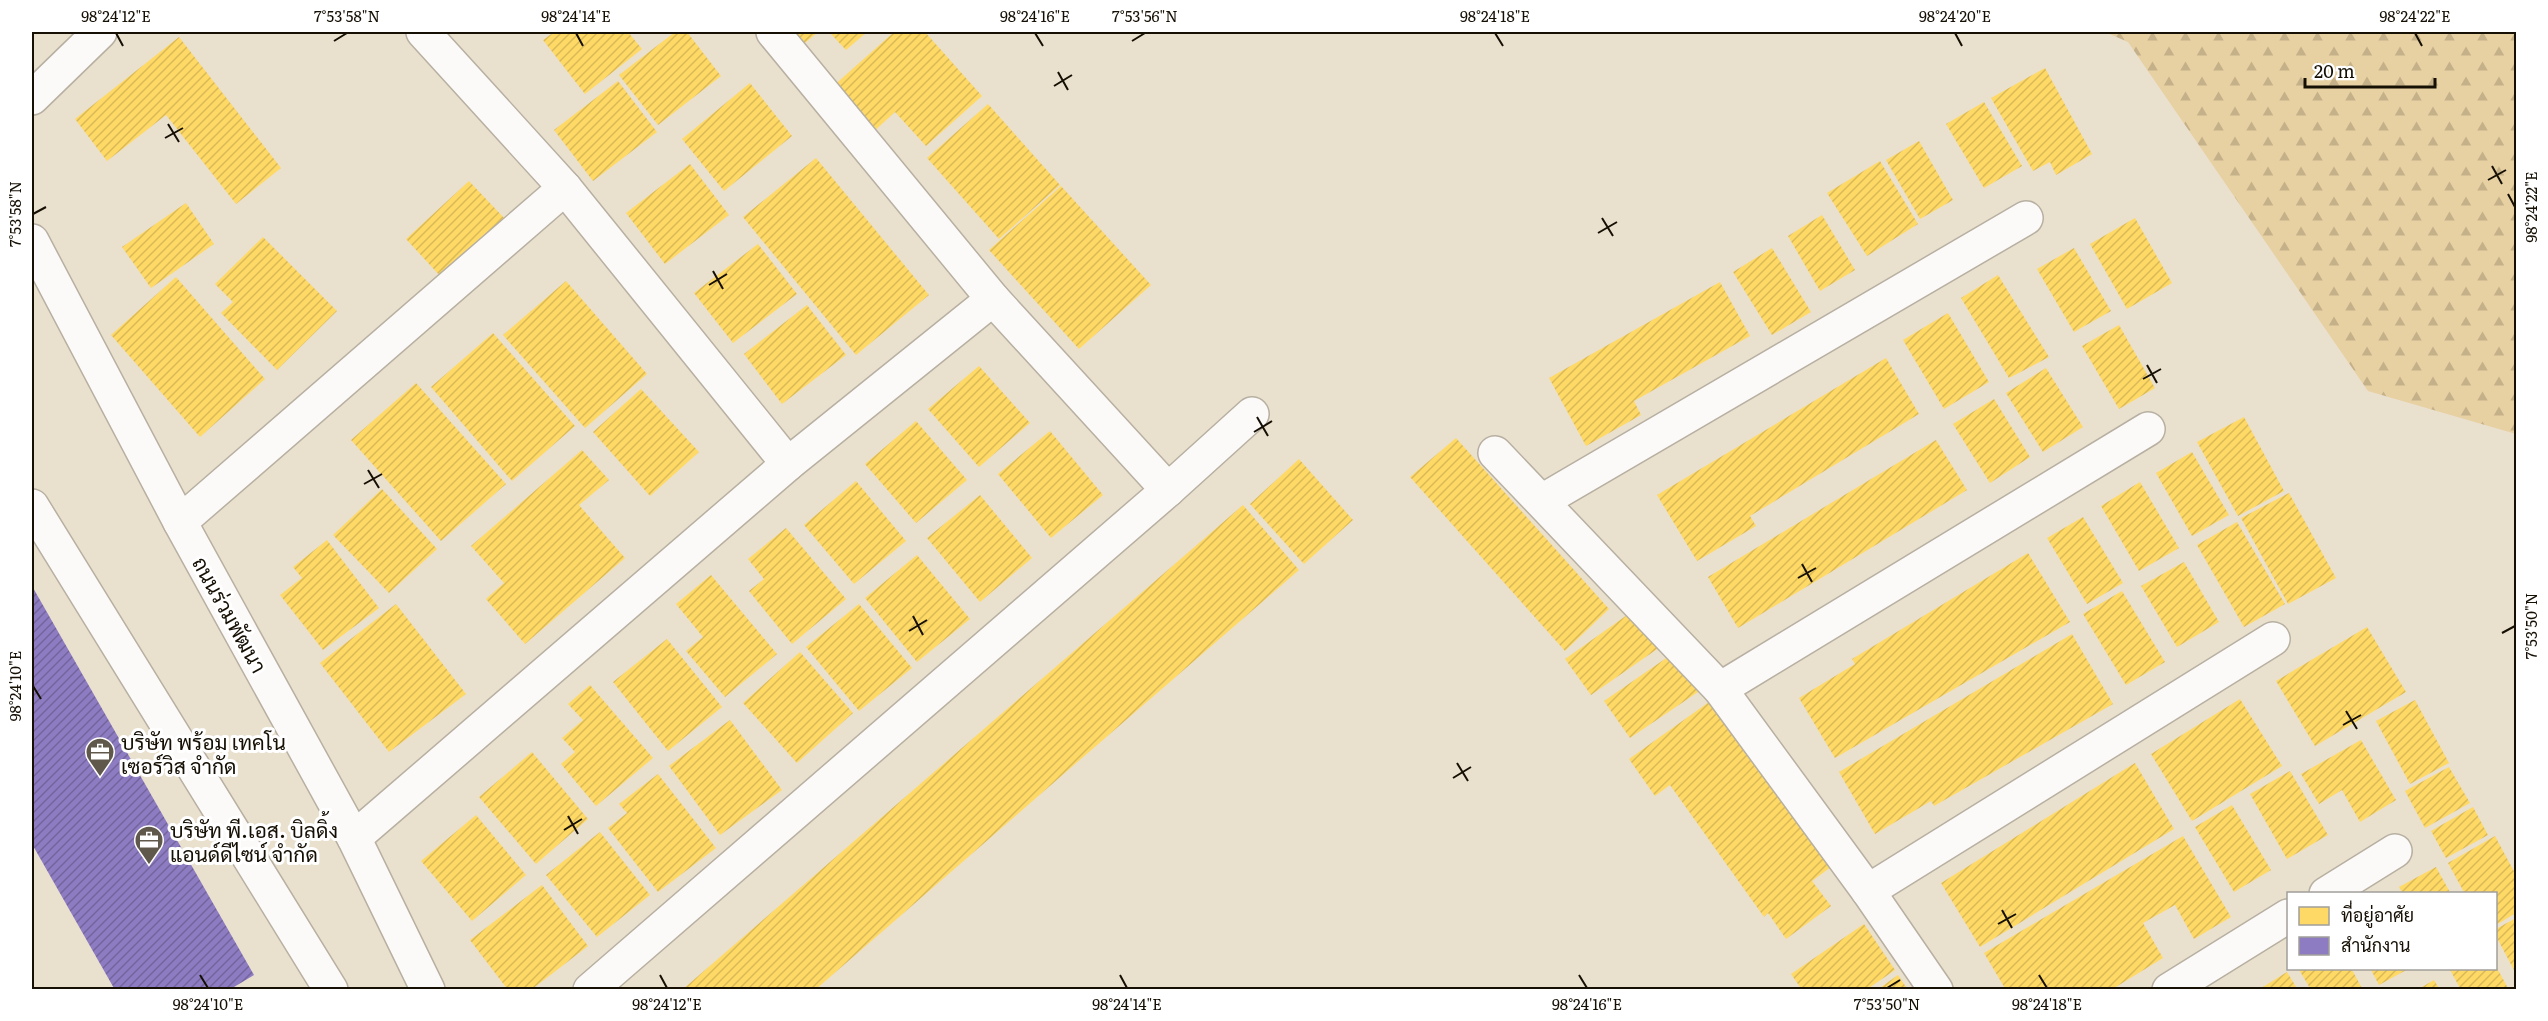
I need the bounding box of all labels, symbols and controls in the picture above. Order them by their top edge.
text: 98°24'12"E [81,4,151,27]
text: 7°53'58"N [314,4,380,27]
text: 98°24'14"E [541,4,611,27]
text: 98°24'16"E [1000,4,1070,27]
text: 7°53'56"N [1112,4,1178,27]
text: 98°24'18"E [1460,4,1530,27]
text: 98°24'20"E [1919,4,1991,27]
text: 98°24'22"E [2380,4,2451,27]
scale bar [2305,51,2436,89]
text: 20 m [2314,57,2355,84]
text: 98°24'22"E [2519,172,2542,243]
text: 7°53'58"N [3,181,26,247]
street label: ถนนร่วมพัฒนา [186,550,276,678]
text: 7°53'50"N [2519,593,2542,659]
text: 98°24'10"E [3,651,26,721]
place label: บริษัท พร้อม เทคโน เซอร์วิส จำกัด [121,725,286,780]
office icon: บริษัท พร้อม เทคโน เซอร์วิส จำกัด [84,736,116,778]
place label: บริษัท พี.เอส. บิลดิ้ง แอนด์ดีไซน์ จำกัด [170,811,338,868]
office icon: บริษัท พี.เอส. บิลดิ้ง แอนด์ดีไซน์ จำกัด [133,824,165,866]
legend [2287,892,2497,970]
text: ที่อยู่อาศัย [2341,900,2414,929]
text: สำนักงาน [2341,931,2410,958]
text: 98°24'10"E [173,992,243,1015]
text: 98°24'12"E [632,992,702,1015]
text: 98°24'14"E [1092,992,1162,1015]
text: 98°24'16"E [1552,992,1622,1015]
text: 7°53'50"N [1854,992,1920,1015]
text: 98°24'18"E [2012,992,2082,1015]

